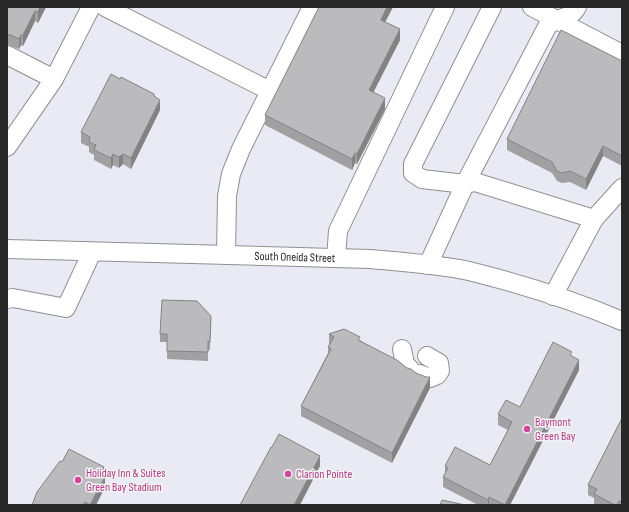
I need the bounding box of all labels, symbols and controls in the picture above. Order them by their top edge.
street label: South Oneida Street [254,249,336,266]
place label: Baymont Green Bay [535,415,576,444]
marker: Baymont Green Bay [522,424,532,434]
place label: Holiday Inn & Suites Green Bay Stadium [86,466,166,495]
place label: Clarion Pointe [296,467,352,482]
marker: Clarion Pointe [283,469,293,479]
marker: Holiday Inn & Suites Green Bay Stadium [73,475,83,485]

